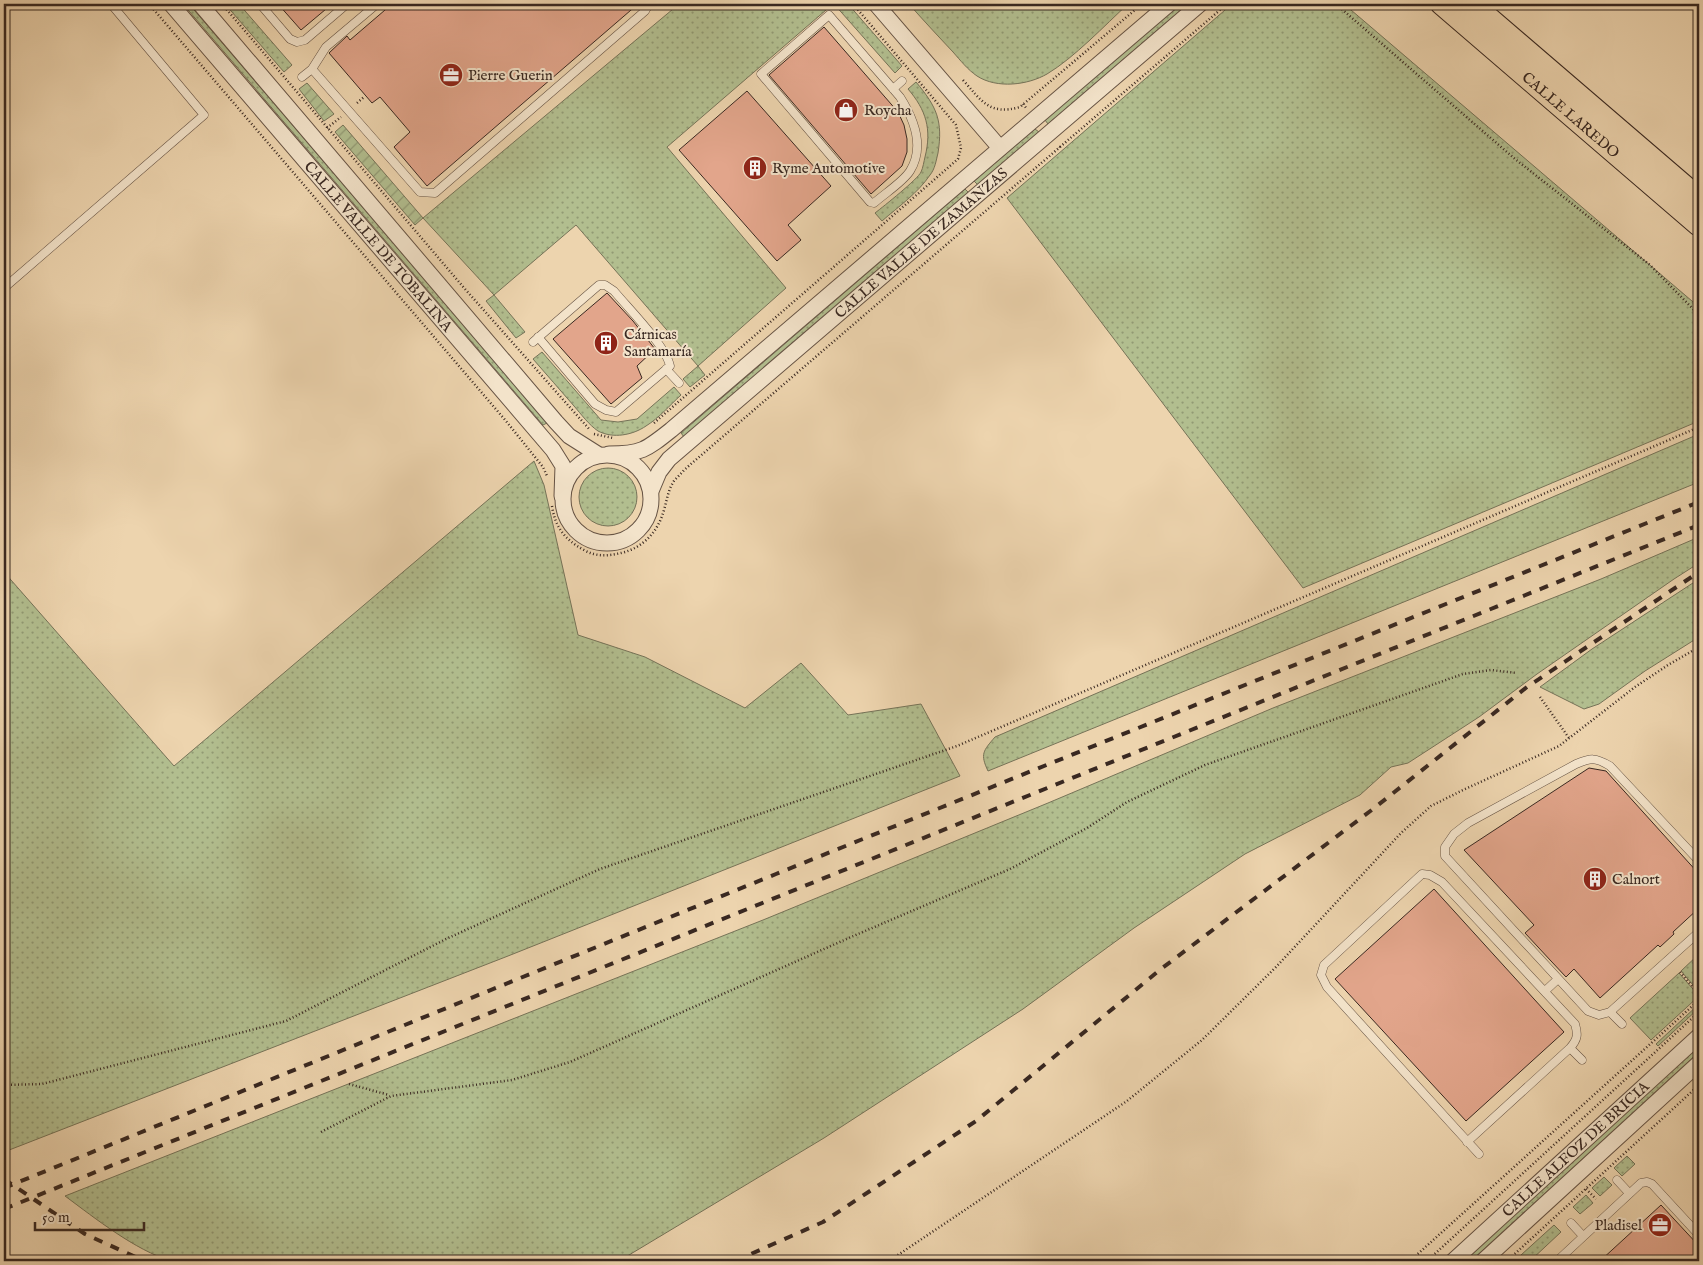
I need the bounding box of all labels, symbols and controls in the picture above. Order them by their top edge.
office icon: Pierre Guerin [438,62,464,88]
place label: Pierre Guerin [468,66,553,85]
street label: CALLE LAREDO [1518,68,1623,162]
shop icon: Roycha [833,97,859,123]
place label: Roycha [864,101,912,120]
building icon: Ryme Automotive [742,155,768,181]
street label: CALLE VALLE DE TOBALINA [300,157,457,337]
place label: Ryme Automotive [772,159,885,178]
street label: CALLE VALLE DE ZAMANZAS [831,164,1012,323]
place label: Cárnicas Santamaría [624,325,692,361]
building icon: Cárnicas Santamaría [593,330,619,356]
building icon: Calnort [1582,866,1608,892]
place label: Calnort [1612,870,1660,889]
street label: CALLE ALFOZ DE BRICIA [1498,1077,1654,1221]
scale bar [35,1200,144,1232]
text: 50 m [42,1208,70,1227]
office icon: Pladisel [1647,1212,1673,1238]
place label: Pladisel [1594,1216,1643,1235]

